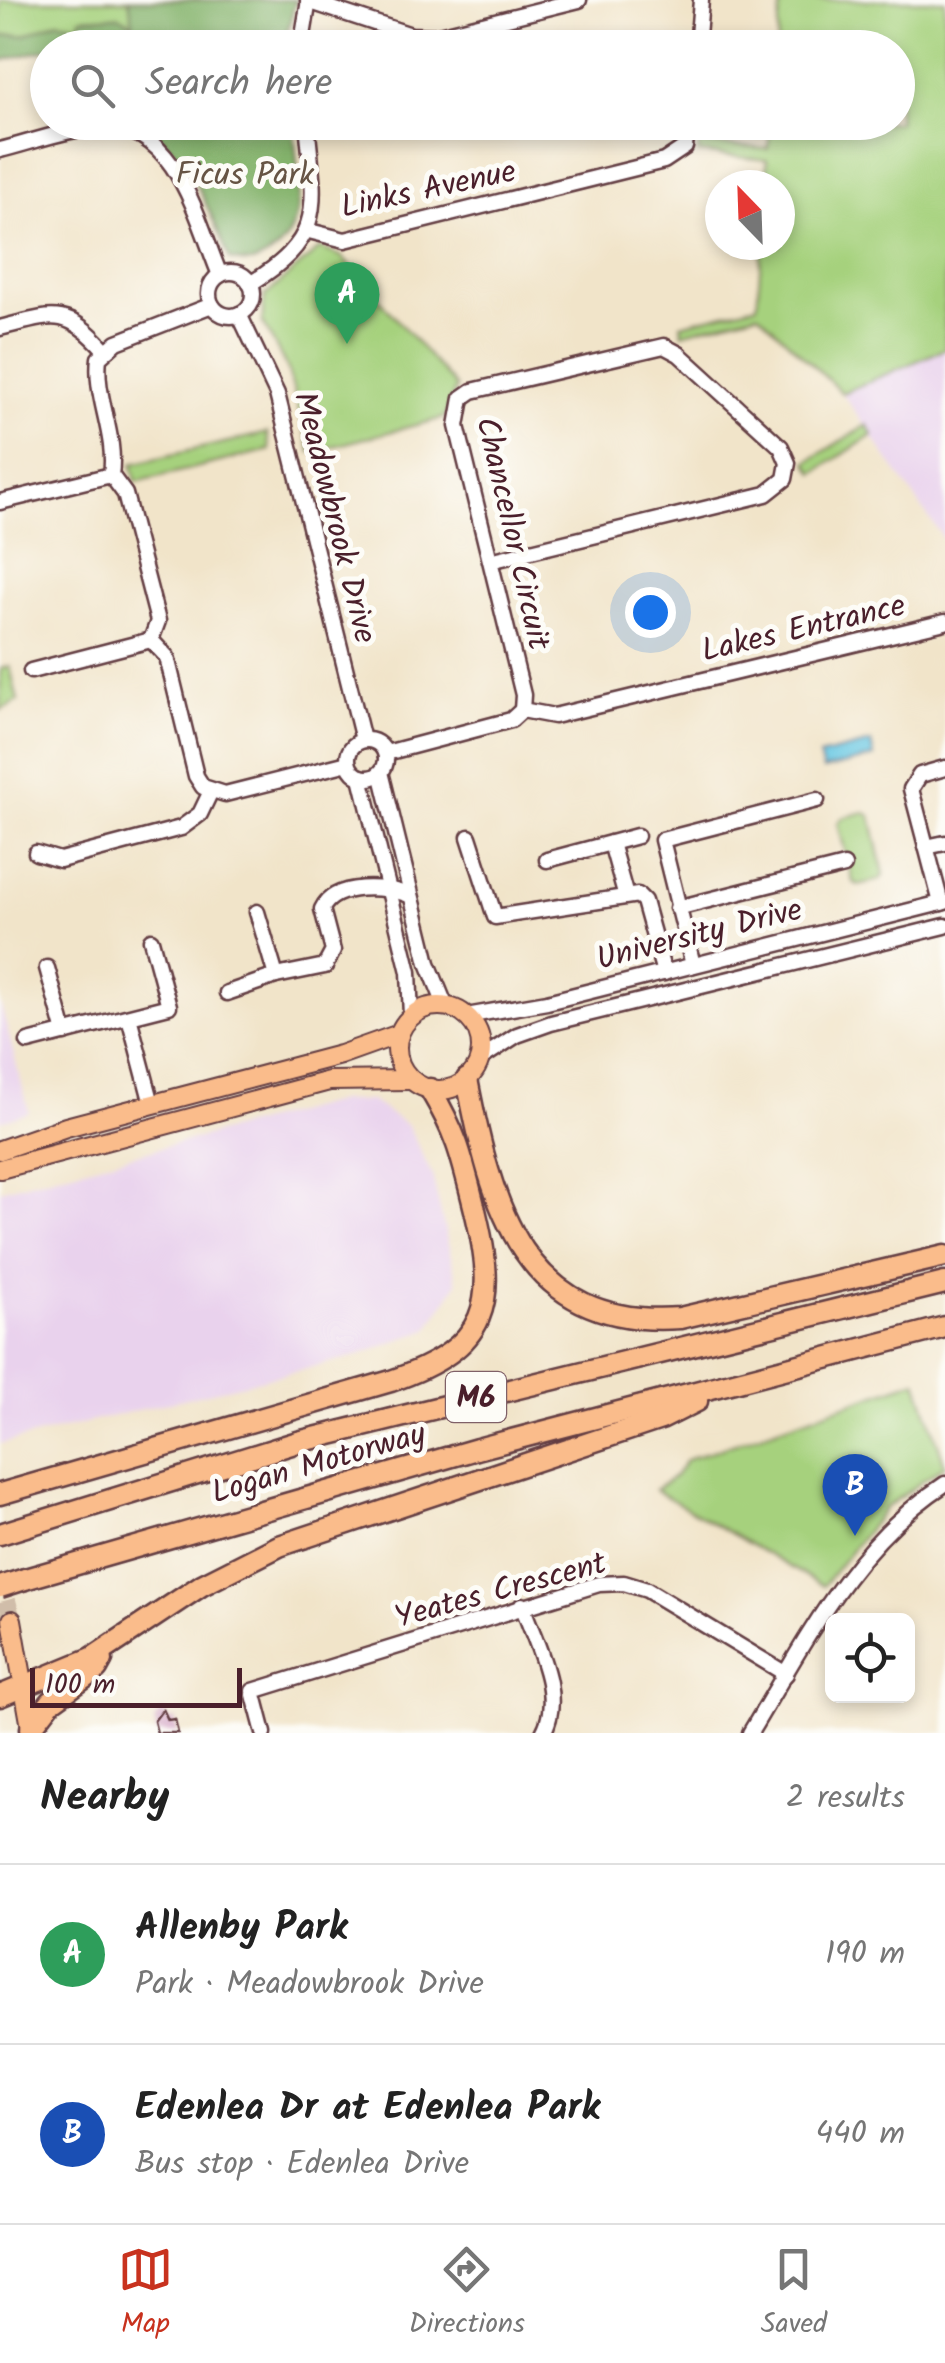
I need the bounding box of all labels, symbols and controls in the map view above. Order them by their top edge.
search box [30,30,915,140]
text: Search here [145,55,332,115]
icon: search [65,58,120,113]
street label: Links Avenue [336,147,521,234]
park label: Ficus Park [176,150,315,201]
north arrow [705,170,795,260]
pin: A [314,262,380,344]
street label: Meadowbrook Drive [278,386,389,649]
street label: Chancellor Circuit [460,412,563,656]
street label: Lakes Entrance [697,581,911,678]
your location [625,587,676,638]
street label: University Drive [591,885,808,986]
road number: M6 [446,1372,506,1422]
street label: Logan Motorway [206,1409,433,1519]
pin: B [822,1454,888,1536]
street label: Yeates Crescent [389,1539,613,1644]
map controls [825,1613,915,1703]
button: locate [825,1613,915,1703]
scale bar [30,1663,242,1708]
text: 100 m [45,1663,115,1708]
text: Nearby [40,1765,169,1832]
text: 2 results [786,1773,905,1824]
text: Allenby Park [135,1899,347,1959]
text: A [62,1929,83,1980]
text: 190 m [825,1929,905,1980]
text: Park · Meadowbrook Drive [135,1959,484,2010]
text: Edenlea Dr at Edenlea Park [135,2079,600,2139]
text: B [63,2109,82,2160]
text: 440 m [815,2109,905,2160]
text: Bus stop · Edenlea Drive [135,2139,469,2190]
tab: Map [118,2242,173,2347]
tab: Directions [409,2242,525,2347]
tab: Saved [761,2242,827,2347]

